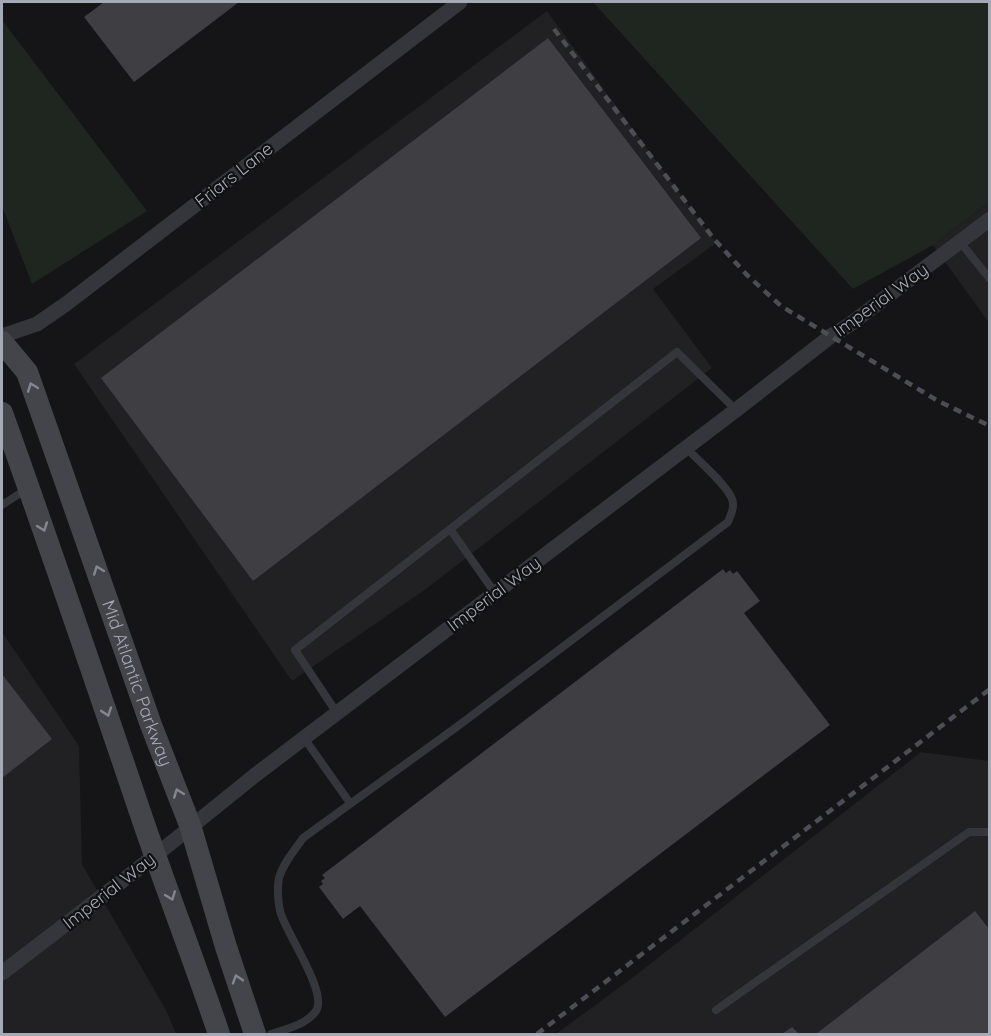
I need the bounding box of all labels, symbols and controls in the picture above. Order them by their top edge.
street label: Friars Lane [190,137,277,212]
street label: Imperial Way [829,258,932,342]
one-way arrow [26,382,39,392]
one-way arrow [35,522,48,532]
street label: Imperial Way [442,551,545,636]
one-way arrow [92,565,105,576]
street label: Mid Atlantic Parkway [97,597,178,769]
one-way arrow [100,706,113,716]
one-way arrow [172,788,185,799]
street label: Imperial Way [58,847,160,934]
one-way arrow [164,890,176,901]
one-way arrow [231,974,244,985]

